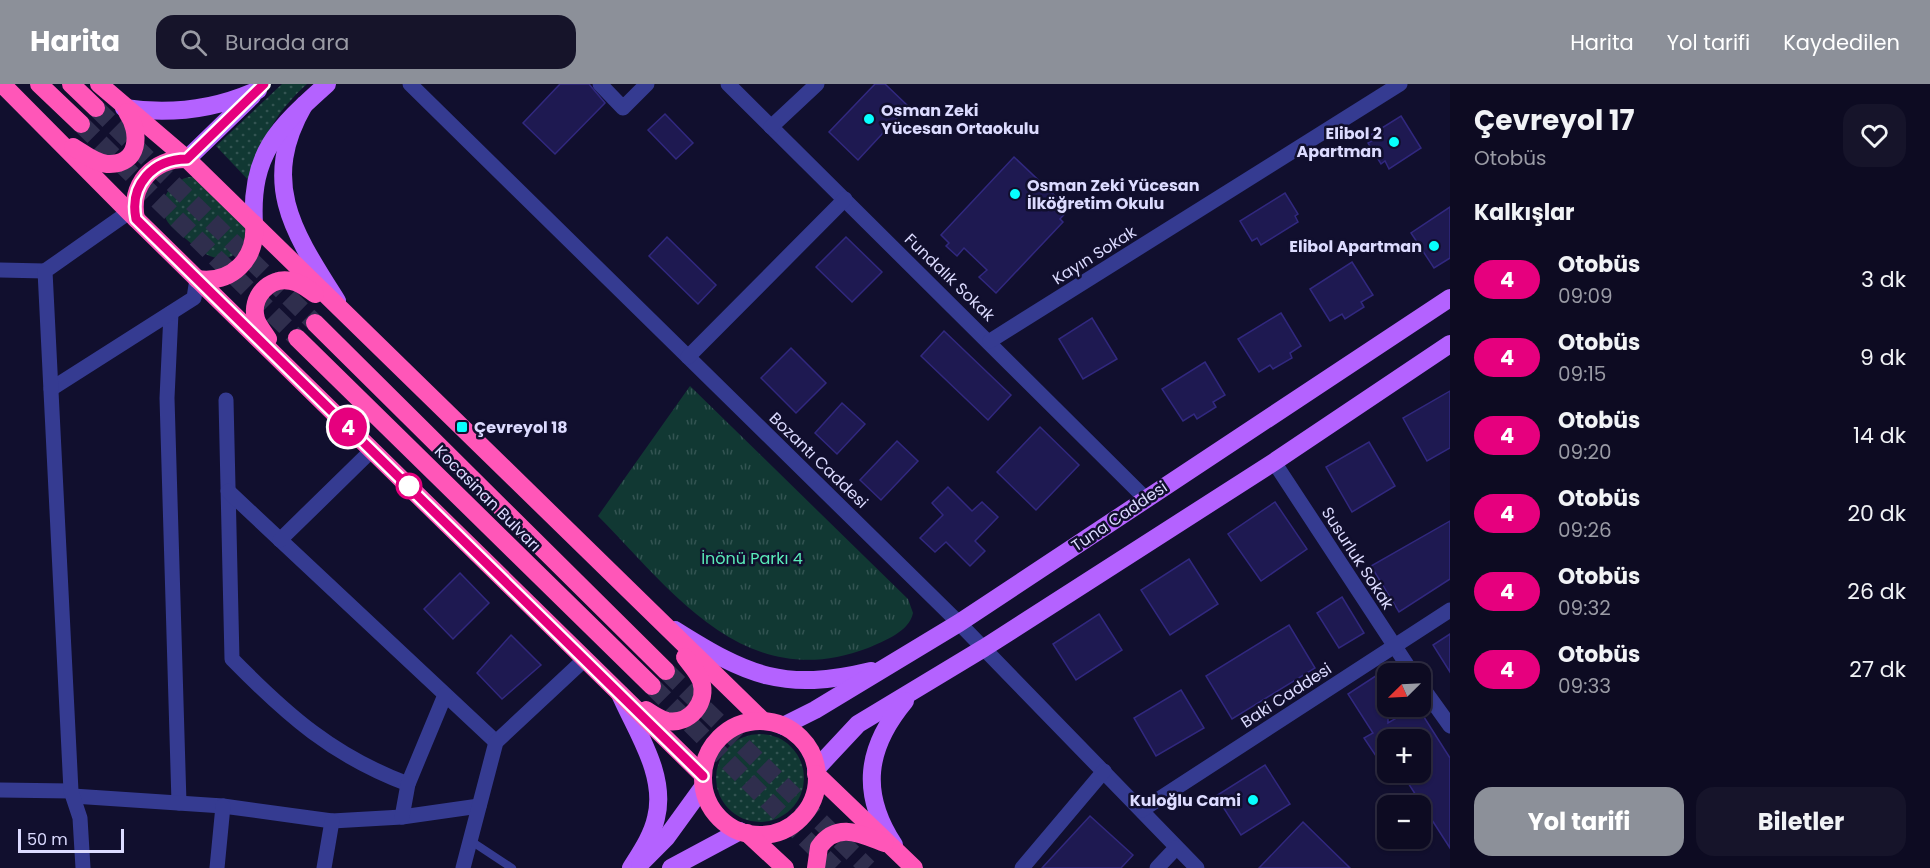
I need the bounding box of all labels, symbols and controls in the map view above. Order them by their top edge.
search box [156,15,576,69]
text: Harita [30,22,120,61]
icon: search [177,26,210,59]
text: Burada ara [225,27,349,58]
text: Harita [1570,28,1634,57]
text: Yol tarifi [1667,28,1750,57]
text: Kaydedilen [1783,28,1900,57]
place label: Osman Zeki Yücesan Ortaokulu [881,99,1039,140]
text: Çevreyol 17 [1474,101,1635,140]
button: heart [1843,104,1906,167]
marker: Osman Zeki Yücesan Ortaokulu [862,112,876,126]
place label: Elibol 2 Apartman [1297,122,1382,163]
marker: Elibol 2 Apartman [1387,135,1401,149]
text: Otobüs [1474,144,1547,172]
place label: Osman Zeki Yücesan İlköğretim Okulu [1027,174,1200,215]
marker: Osman Zeki Yücesan İlköğretim Okulu [1008,187,1022,201]
text: Kalkışlar [1474,197,1575,228]
street label: Kayın Sokak [1048,220,1141,290]
street label: Fundalık Sokak [899,228,1000,327]
place label: Elibol Apartman [1289,235,1422,258]
marker: Elibol Apartman [1427,239,1441,253]
text: Otobüs [1558,249,1640,280]
text: 3 dk [1861,264,1906,295]
text: 4 [1500,265,1514,294]
text: 09:09 [1558,282,1613,310]
text: Otobüs [1558,327,1640,358]
text: 9 dk [1860,342,1906,373]
text: 4 [1500,343,1514,372]
text: 09:15 [1558,360,1606,388]
text: Otobüs [1558,405,1640,436]
street label: Bozantı Caddesi [764,407,873,514]
line badge: 4 [328,408,368,446]
text: 4 [341,413,355,442]
place label: Çevreyol 18 [474,416,568,439]
marker: Çevreyol 18 [455,420,469,434]
text: 14 dk [1853,420,1906,451]
text: 4 [1500,421,1514,450]
text: 09:20 [1558,438,1611,466]
street label: Kocasinan Bulvarı [429,440,546,557]
unlabelled marker [396,473,422,499]
street label: Tuna Caddesi [1067,476,1172,557]
text: Otobüs [1558,483,1640,514]
text: 20 dk [1847,498,1906,529]
text: 4 [1500,499,1514,528]
street label: Susurluk Sokak [1316,503,1400,615]
text: 09:26 [1558,516,1612,544]
park label: İnönü Parkı 4 [701,547,803,570]
text: Otobüs [1558,561,1640,592]
text: 26 dk [1847,576,1906,607]
text: 4 [1500,577,1514,606]
text: 09:32 [1558,594,1611,622]
text: Otobüs [1558,639,1640,670]
text: 27 dk [1849,654,1906,685]
text: 4 [1500,655,1514,684]
street label: Baki Caddesi [1236,657,1336,733]
north arrow [1377,663,1431,717]
map controls [1377,663,1431,849]
text: 09:33 [1558,672,1611,700]
button: + [1377,729,1431,783]
button: Yol tarifi [1474,787,1684,856]
button: Biletler [1696,787,1906,856]
place label: Kuloğlu Cami [1130,789,1241,812]
marker: Kuloğlu Cami [1246,793,1260,807]
button: − [1377,795,1431,849]
scale bar [18,826,124,854]
text: 50 m [27,828,68,851]

